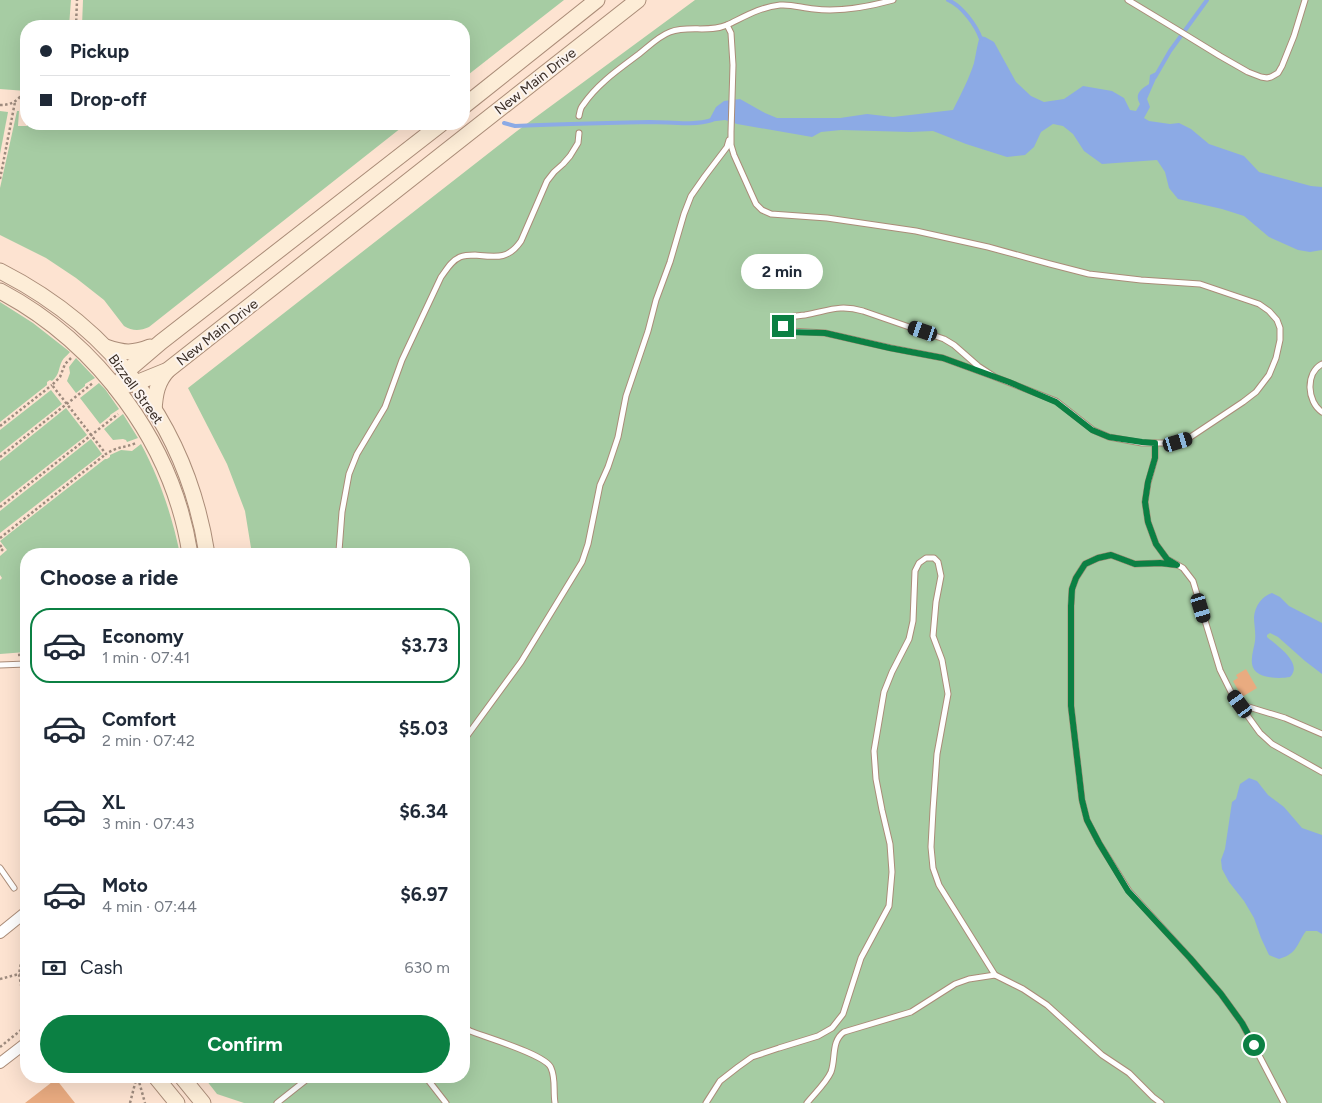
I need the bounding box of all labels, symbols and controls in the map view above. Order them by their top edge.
text: Pickup [70,40,129,63]
street label: New Main Drive [491,44,580,118]
text: Drop-off [70,88,147,111]
callout: 2 min [742,254,824,288]
text: 2 min [762,262,802,281]
street label: New Main Drive [173,295,262,369]
route end [772,315,794,337]
car [906,319,939,343]
street label: Bizzell Street [105,351,167,427]
car [1161,430,1194,454]
text: Choose a ride [40,564,178,591]
car [1189,591,1212,625]
icon: car [42,623,87,668]
text: Economy [102,625,184,648]
text: $3.73 [401,634,448,657]
text: 1 min · 07:41 [102,648,190,667]
car [1225,687,1254,721]
icon: car [42,706,87,751]
text: Comfort [102,708,177,731]
text: $5.03 [399,717,448,740]
text: 2 min · 07:42 [102,731,195,750]
icon: car [42,789,87,834]
text: XL [102,791,125,814]
text: $6.34 [399,800,448,823]
text: 3 min · 07:43 [102,814,194,833]
icon: car [42,872,87,917]
text: Moto [102,874,148,897]
text: $6.97 [400,883,448,906]
text: 4 min · 07:44 [102,897,197,916]
icon: cash [40,954,68,982]
text: Cash [80,956,123,979]
text: 630 m [404,958,450,977]
button: Confirm [40,1015,450,1073]
route start [1243,1034,1265,1056]

